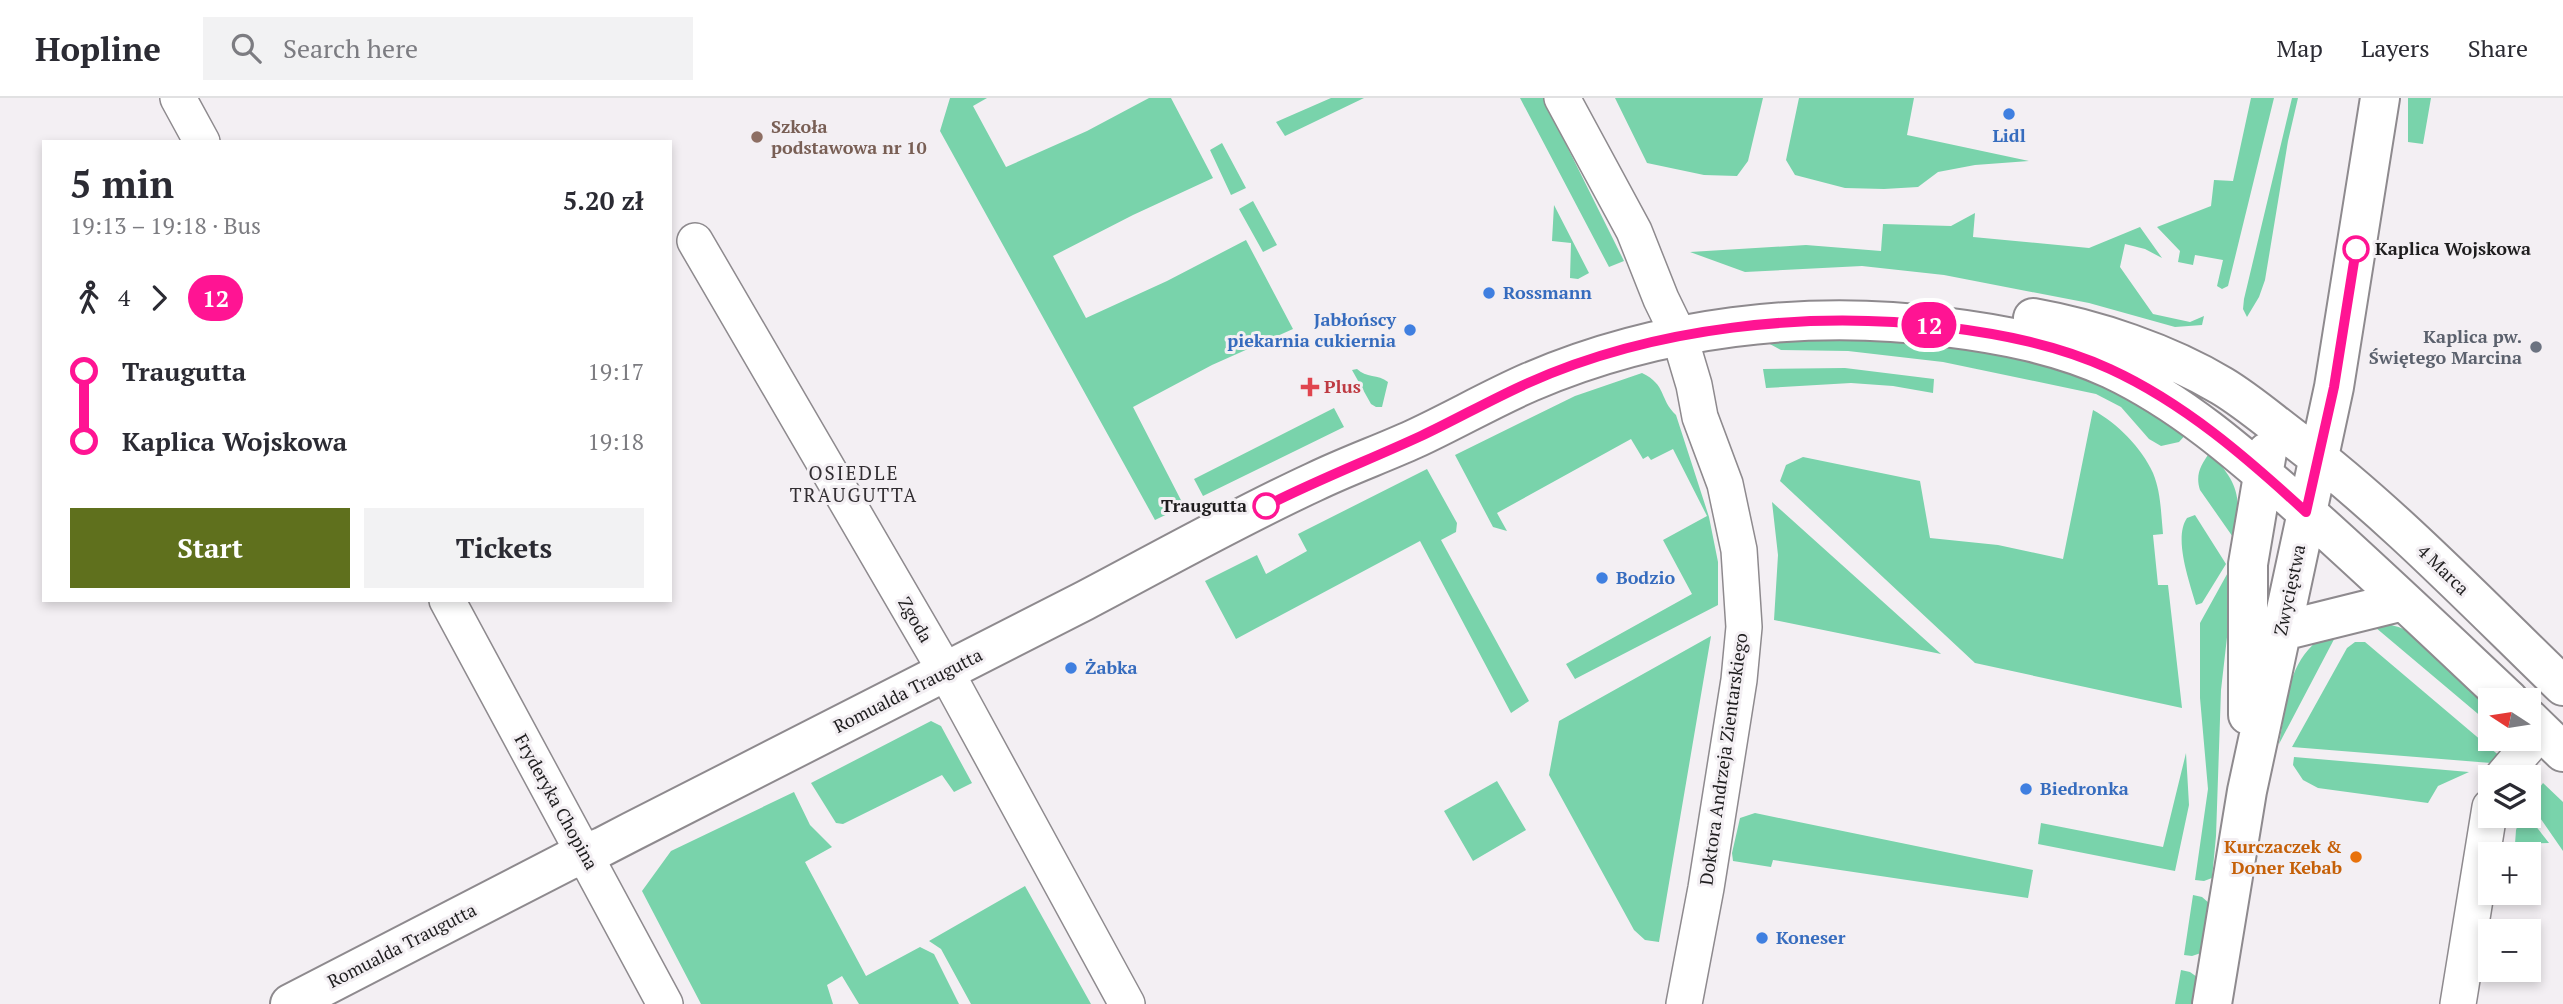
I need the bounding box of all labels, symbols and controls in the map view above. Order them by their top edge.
search box [203,17,693,80]
text: Hopline [35,27,161,70]
icon: search [227,29,265,67]
text: Search here [283,31,418,65]
text: Map [2276,32,2323,64]
text: Layers [2361,32,2430,64]
text: Share [2468,32,2528,64]
marker: Lidl [2001,106,2017,122]
place label: Szkoła podstawowa nr 10 [771,114,927,159]
place label: Lidl [1992,123,2026,147]
marker: Szkoła podstawowa nr 10 [749,129,765,145]
text: 5 min [70,159,174,209]
text: 5.20 zł [563,183,644,217]
text: 19:13 – 19:18 · Bus [70,210,261,241]
marker: Kaplica Wojskowa [2343,236,2369,262]
place label: Kaplica Wojskowa [2375,236,2531,260]
icon: walk [70,279,108,317]
icon: forward [140,279,178,317]
place label: Rossmann [1503,280,1592,304]
text: 4 [118,282,130,313]
text: 12 [202,282,229,314]
marker: Rossmann [1481,285,1497,301]
line badge: 12 [1898,302,1960,348]
place label: Jabłońscy piekarnia cukiernia [1227,307,1396,352]
text: 12 [1915,309,1943,341]
marker: Jabłońscy piekarnia cukiernia [1402,322,1418,338]
place label: Kaplica pw. Świętego Marcina [2369,324,2522,369]
marker: Kaplica pw. Świętego Marcina [2528,339,2544,355]
text: Traugutta [122,354,246,388]
text: 19:17 [587,356,644,387]
place label: Plus [1324,374,1361,398]
marker: Plus [1302,379,1318,395]
text: Kaplica Wojskowa [122,424,347,458]
text: 19:18 [587,426,644,457]
district label: OSIEDLE TRAUGUTTA [790,460,918,507]
place label: Traugutta [1161,493,1247,517]
marker: Traugutta [1253,493,1279,519]
button: Start [70,508,350,588]
button: Tickets [364,508,644,588]
street label: 4 Marca [2413,539,2475,600]
street label: Zwycięstwa [2268,542,2310,638]
place label: Bodzio [1616,565,1675,589]
marker: Bodzio [1594,570,1610,586]
street label: Zgoda [893,592,939,647]
street label: Doktora Andrzeja Zientarskiego [1693,631,1753,887]
street label: Romualda Traugutta [829,642,986,738]
place label: Żabka [1085,655,1138,679]
marker: Żabka [1063,660,1079,676]
north arrow [2478,688,2541,751]
map controls [2478,688,2541,982]
street label: Fryderyka Chopina [510,729,604,874]
button: layers [2478,765,2541,828]
place label: Biedronka [2040,776,2129,800]
marker: Biedronka [2018,781,2034,797]
place label: Kurczaczek & Doner Kebab [2224,834,2342,879]
button: + [2478,842,2541,905]
marker: Kurczaczek & Doner Kebab [2348,849,2364,865]
street label: Romualda Traugutta [323,897,480,993]
button: − [2478,919,2541,982]
place label: Koneser [1776,925,1846,949]
marker: Koneser [1754,930,1770,946]

